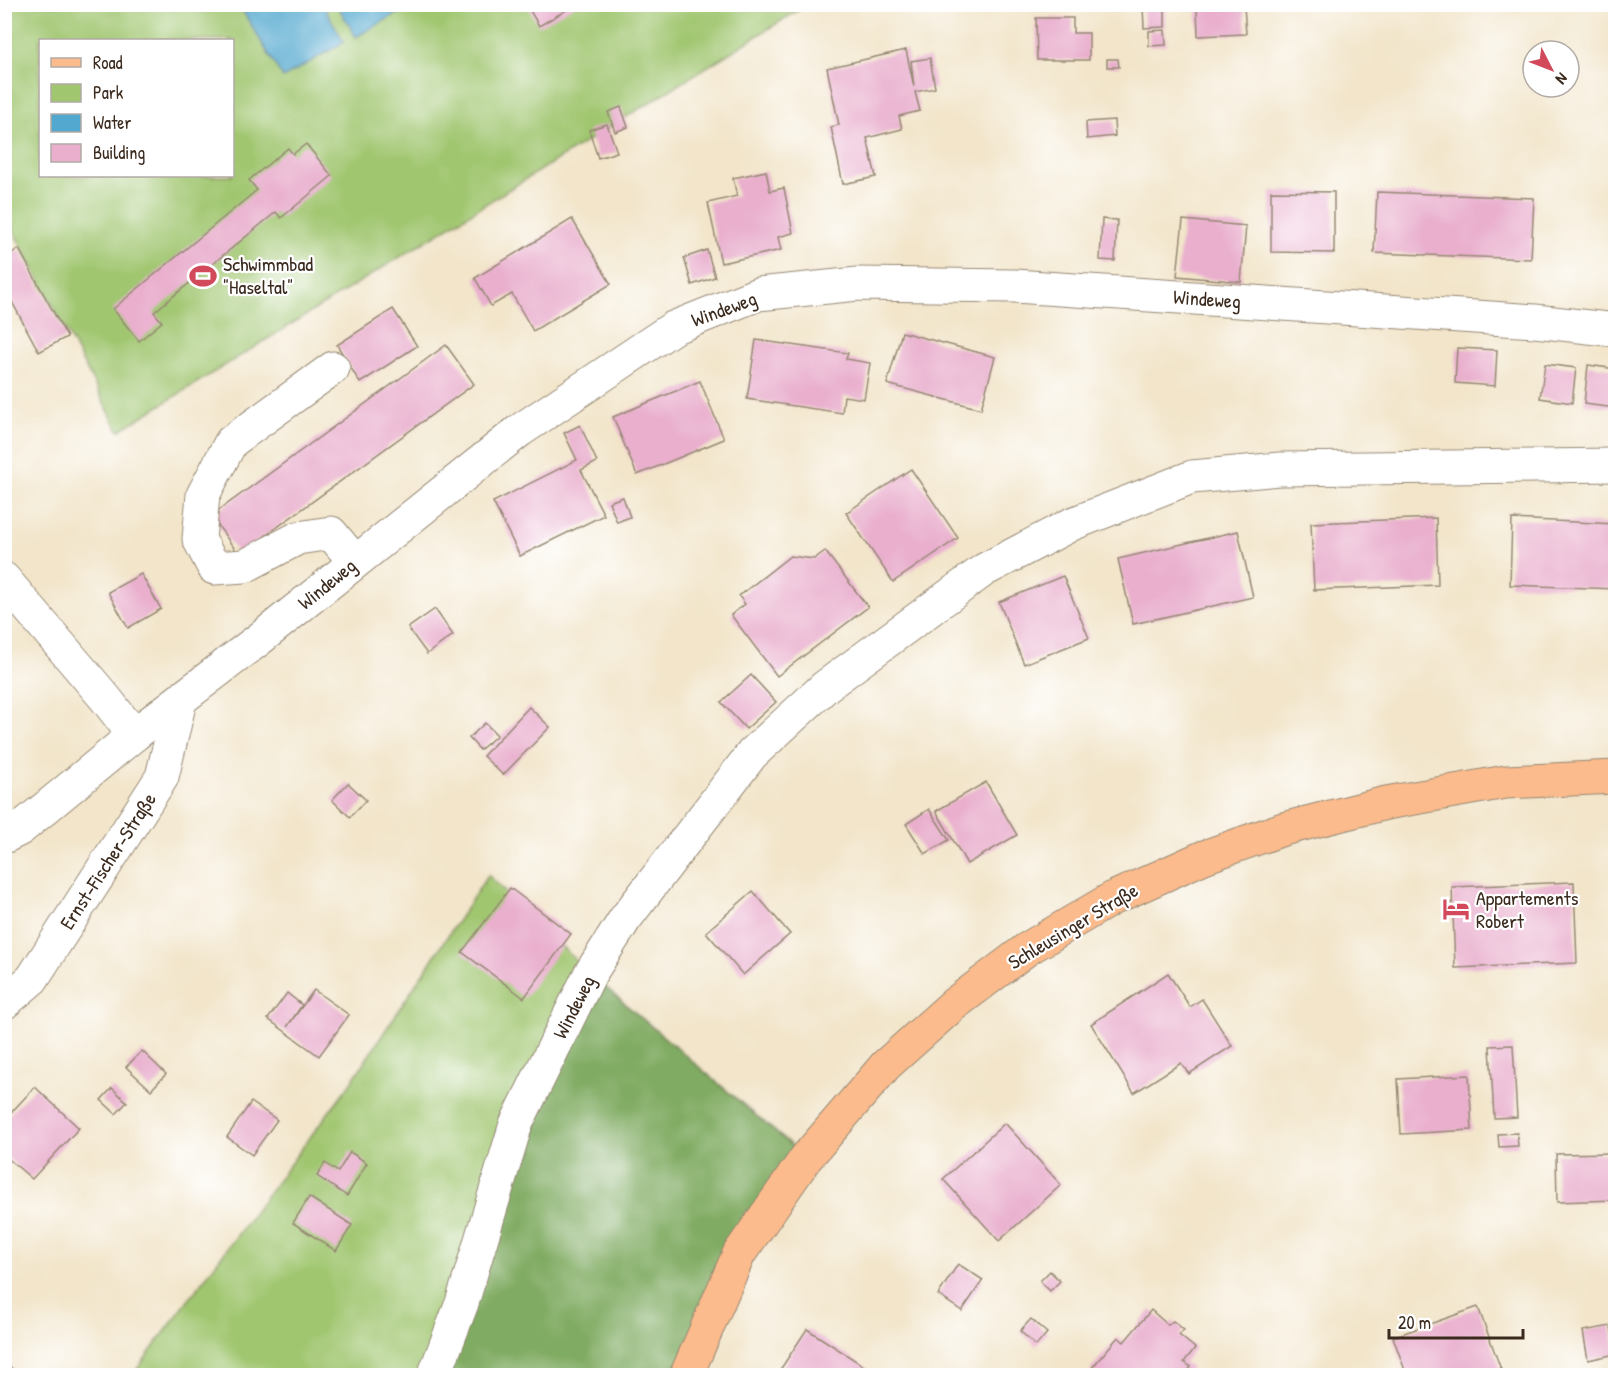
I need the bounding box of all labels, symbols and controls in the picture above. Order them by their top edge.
legend [39,39,234,177]
north arrow [1521,39,1581,99]
text: Road [93,50,123,75]
text: N [1551,69,1573,90]
text: Park [93,80,124,105]
text: Water [93,110,131,135]
text: Building [93,140,145,165]
place label: Schwimmbad "Haseltal" [223,250,313,300]
sports icon: Schwimmbad "Haseltal" [188,261,218,291]
street label: Windeweg [1172,283,1242,314]
street label: Windeweg [687,284,760,333]
street label: Windeweg [292,552,362,615]
street label: Ernst-Fischer-Straße [53,787,162,934]
street label: Schleusinger Straße [1003,876,1143,975]
place label: Appartements Robert [1476,884,1579,934]
hotel icon: Appartements Robert [1441,894,1471,924]
street label: Windeweg [546,970,601,1043]
scale bar [1389,1302,1522,1340]
text: 20 m [1398,1310,1431,1335]

